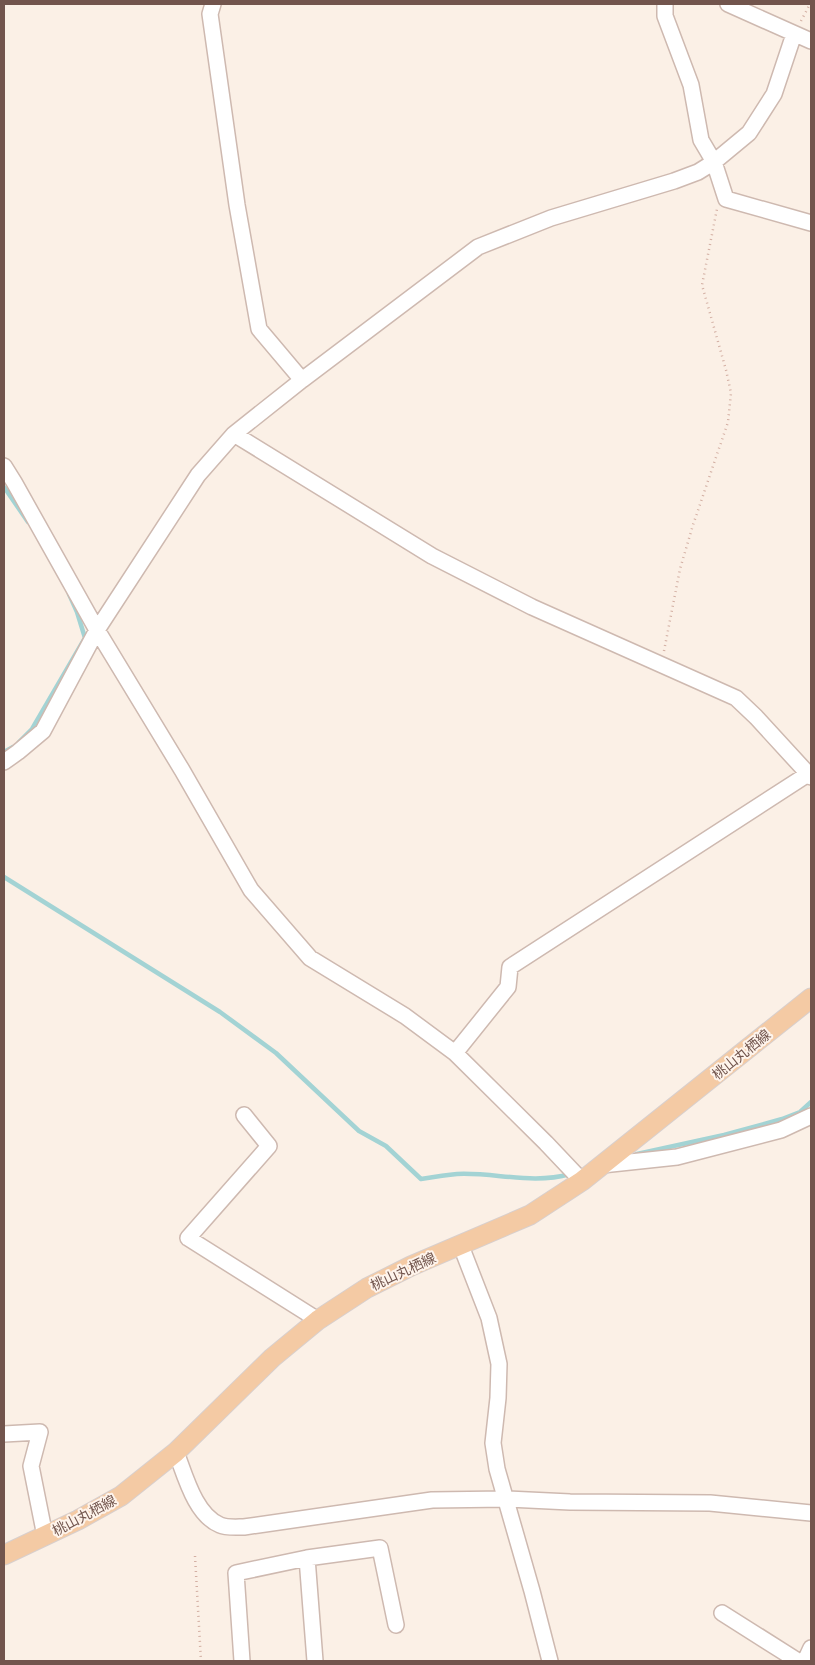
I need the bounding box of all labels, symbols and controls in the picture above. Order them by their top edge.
street label: 桃山丸栖線 [707,1024,775,1084]
street label: 桃山丸栖線 [367,1247,439,1295]
street label: 桃山丸栖線 [48,1489,120,1541]

